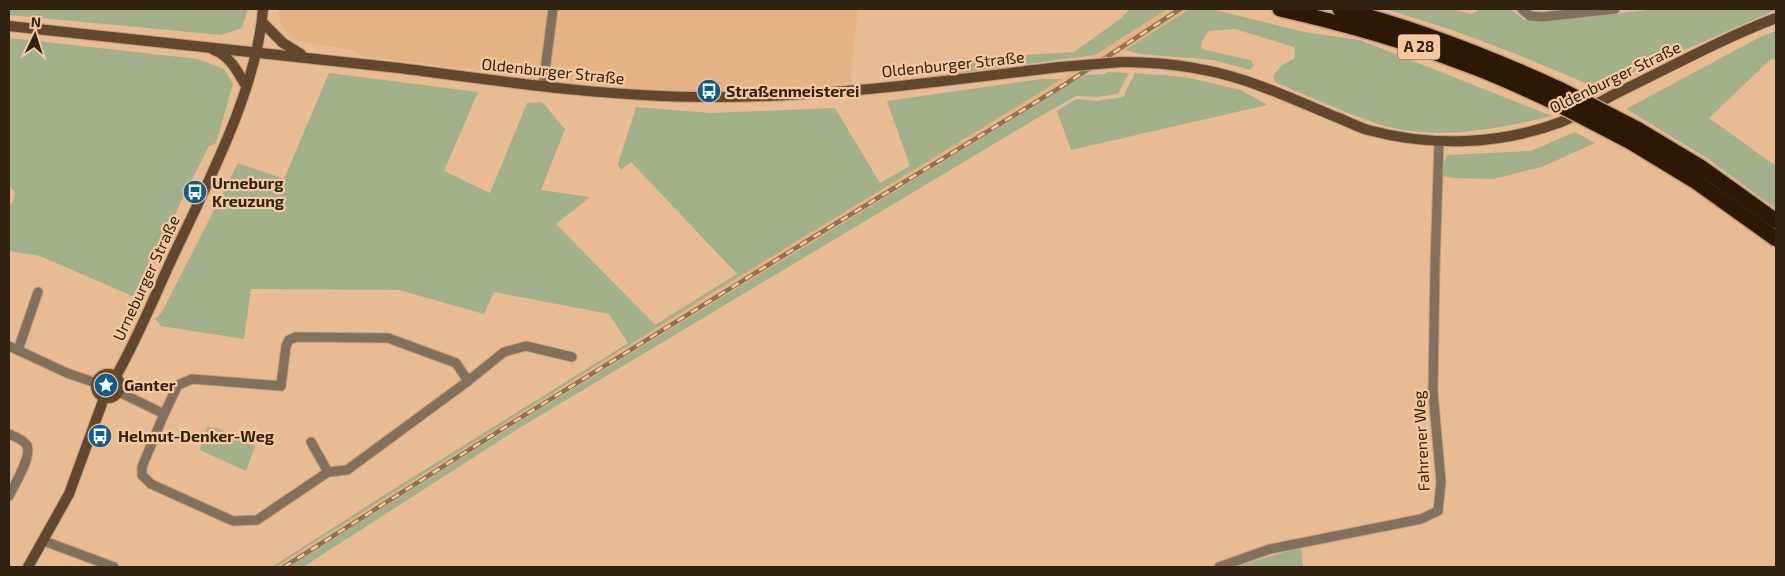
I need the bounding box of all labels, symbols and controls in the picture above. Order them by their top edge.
north arrow [10,10,60,60]
text: N [30,13,42,30]
road number: A 28 [1398,34,1440,60]
street label: Oldenburger Straße [1546,37,1684,117]
street label: Oldenburger Straße [880,47,1025,80]
street label: Oldenburger Straße [481,54,626,87]
bus stop icon: Straßenmeisterei [696,78,722,104]
place label: Straßenmeisterei [726,81,860,100]
place label: Urneburg Kreuzung [212,173,285,210]
bus stop icon: Urneburg Kreuzung [182,179,208,205]
street label: Urneburger Straße [108,212,183,344]
place icon: Ganter [93,372,119,398]
place label: Ganter [124,375,176,394]
street label: Fahrener Weg [1408,390,1433,492]
bus stop icon: Helmut-Denker-Weg [87,423,113,449]
place label: Helmut-Denker-Weg [118,426,275,445]

